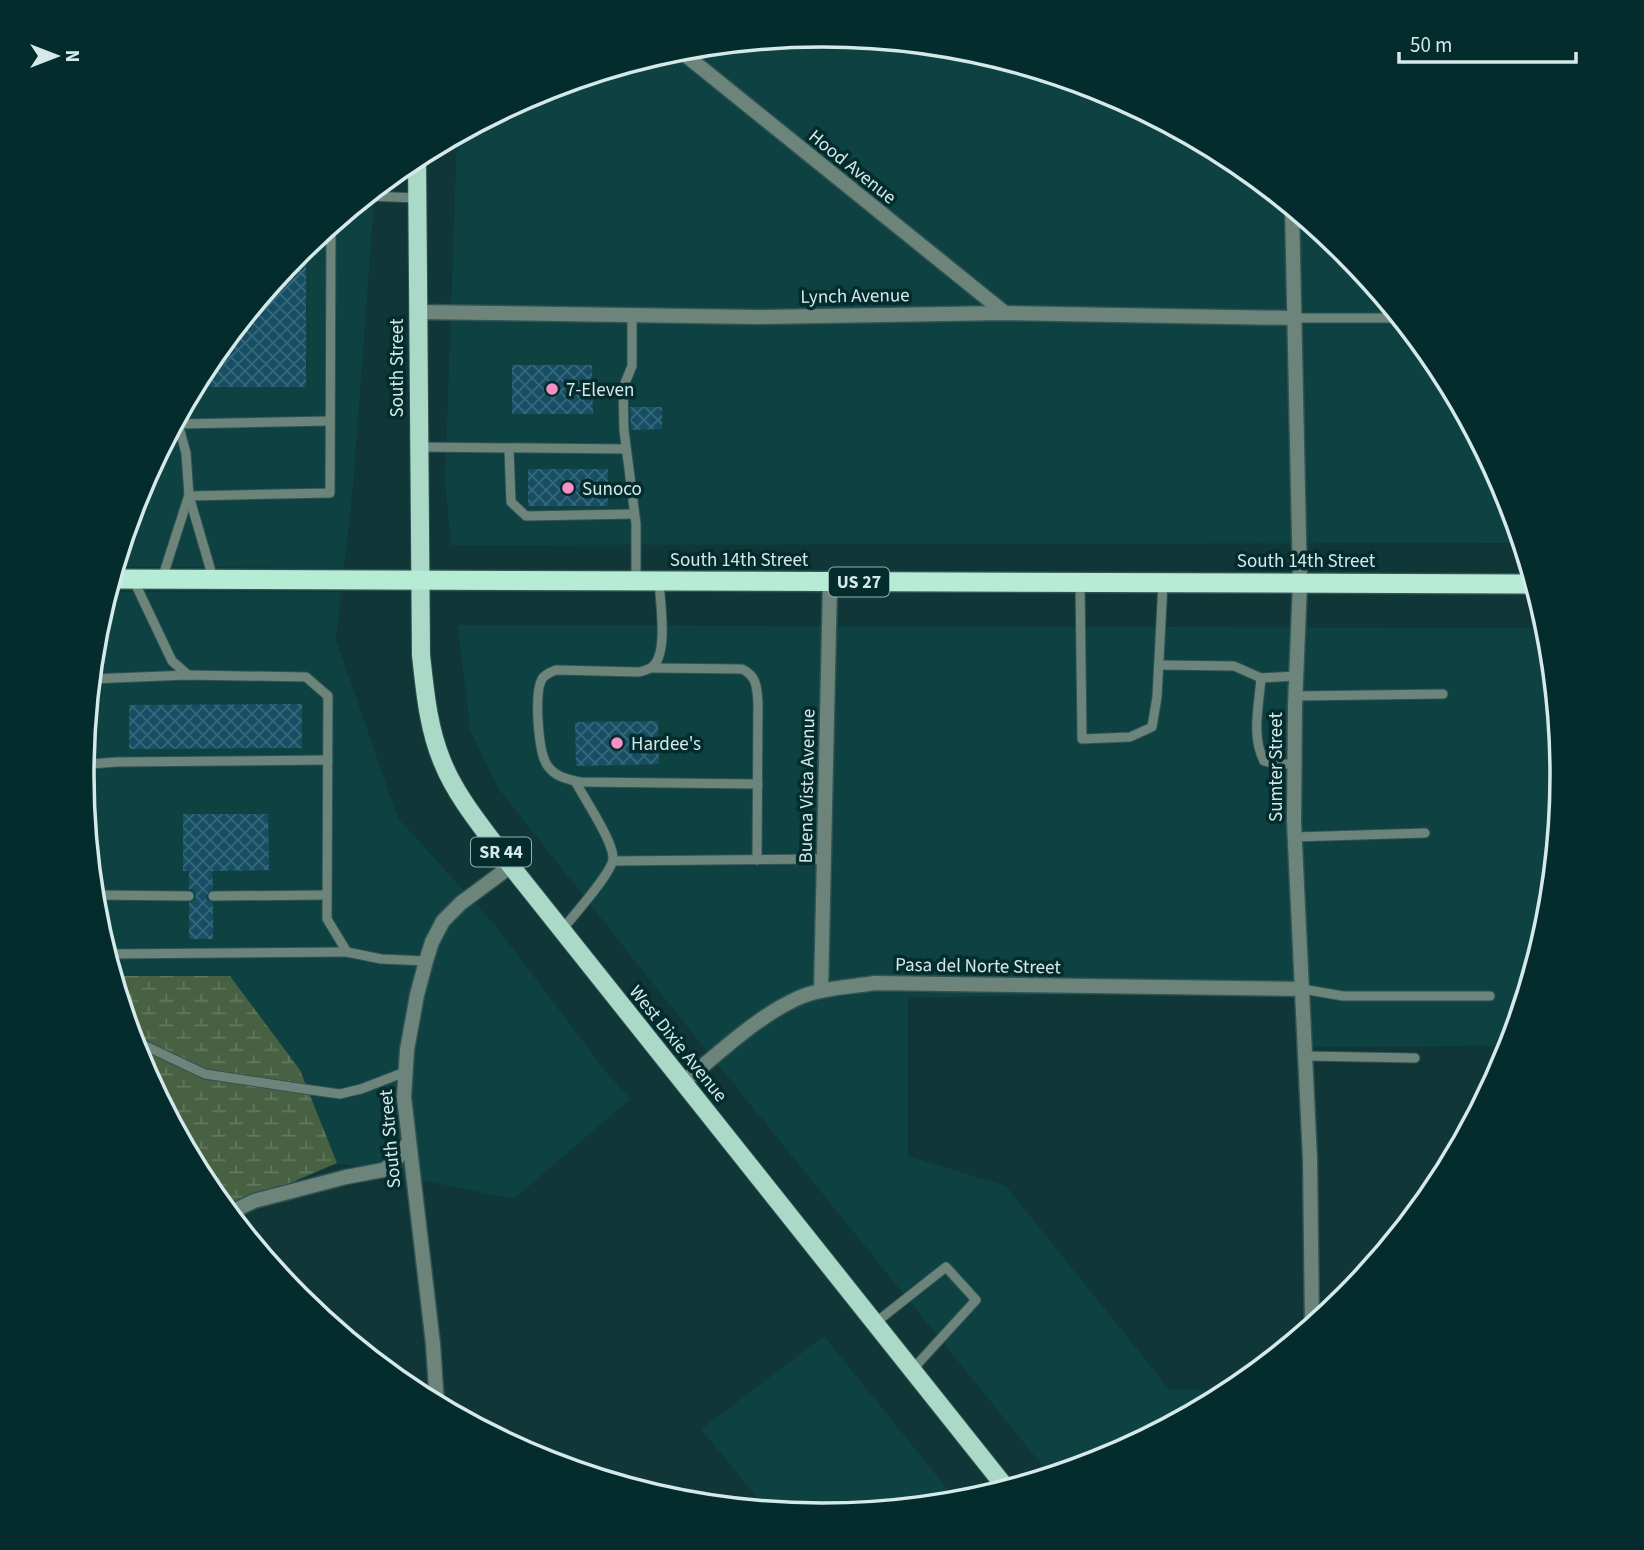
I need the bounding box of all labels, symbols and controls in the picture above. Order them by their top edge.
north arrow [21,21,91,91]
scale bar [1399,21,1576,65]
text: 50 m [1410,30,1452,60]
text: N [58,50,85,62]
street label: Hood Avenue [802,123,902,211]
street label: Lynch Avenue [800,282,910,311]
street label: South Street [384,318,411,417]
place label: 7-Eleven [566,377,634,404]
marker: 7-Eleven [544,381,560,397]
place label: Sunoco [582,476,642,503]
marker: Sunoco [560,480,576,496]
street label: South 14th Street [670,547,809,574]
street label: South 14th Street [1237,548,1376,575]
road number: US 27 [829,568,889,596]
street label: Buena Vista Avenue [793,708,822,864]
street label: Sumter Street [1263,712,1290,822]
place label: Hardee's [631,731,701,758]
marker: Hardee's [609,735,625,751]
road number: SR 44 [471,838,531,866]
street label: Pasa del Norte Street [895,952,1062,981]
street label: West Dixie Avenue [622,980,733,1108]
street label: South Street [373,1088,408,1189]

